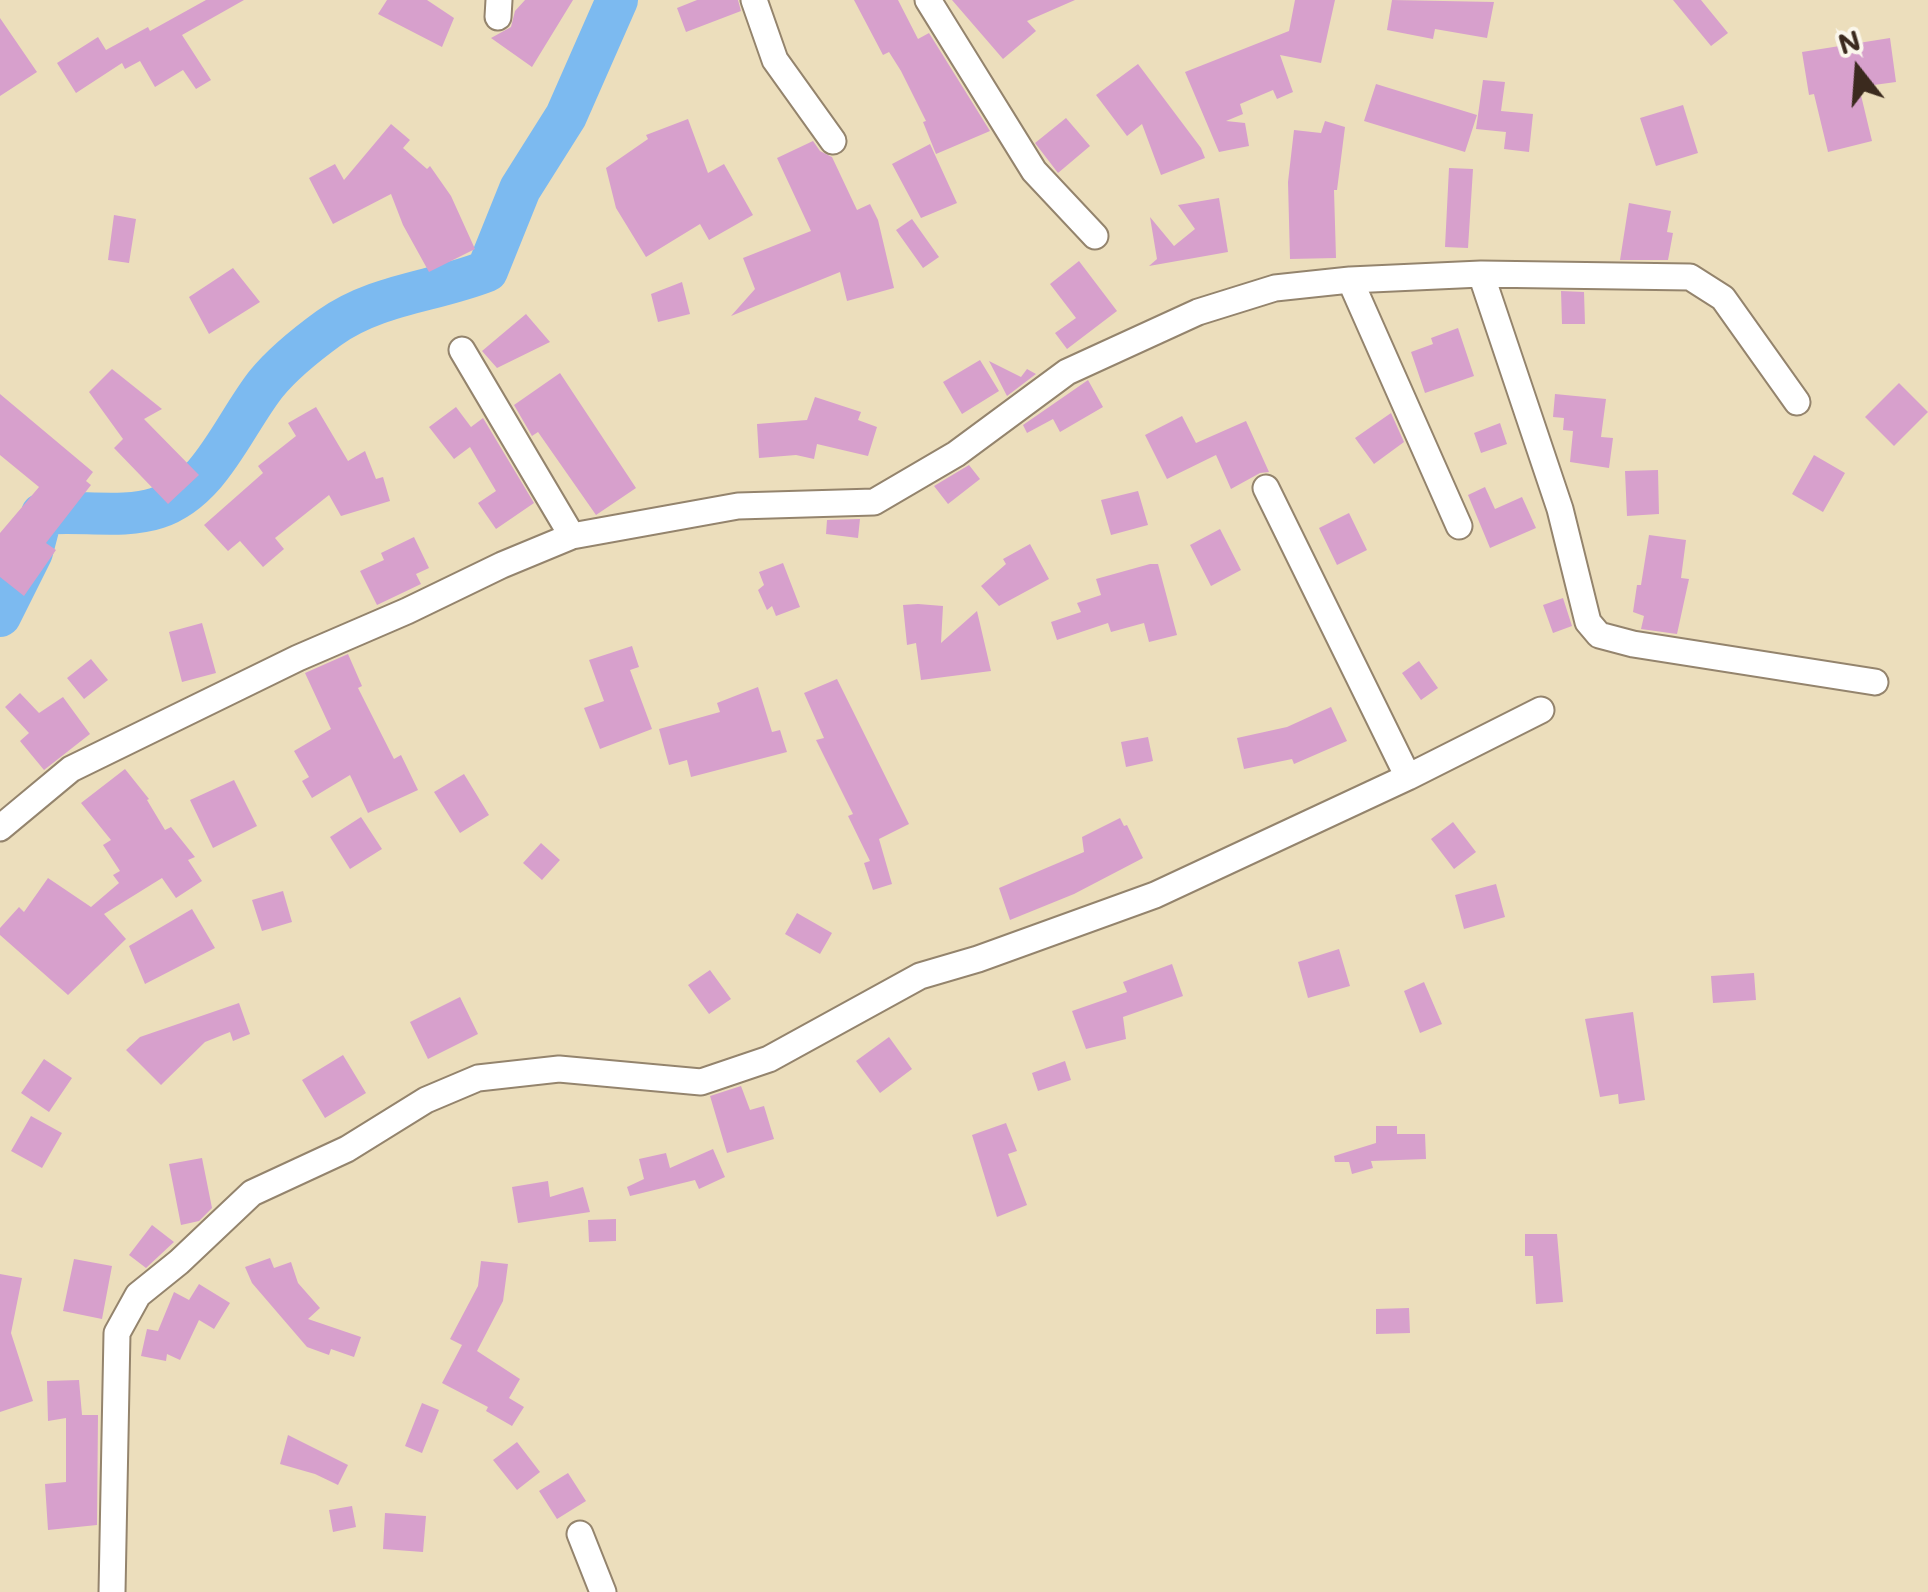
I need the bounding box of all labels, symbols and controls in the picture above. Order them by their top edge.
north arrow [1808,20,1908,120]
text: N [1834,21,1865,62]

